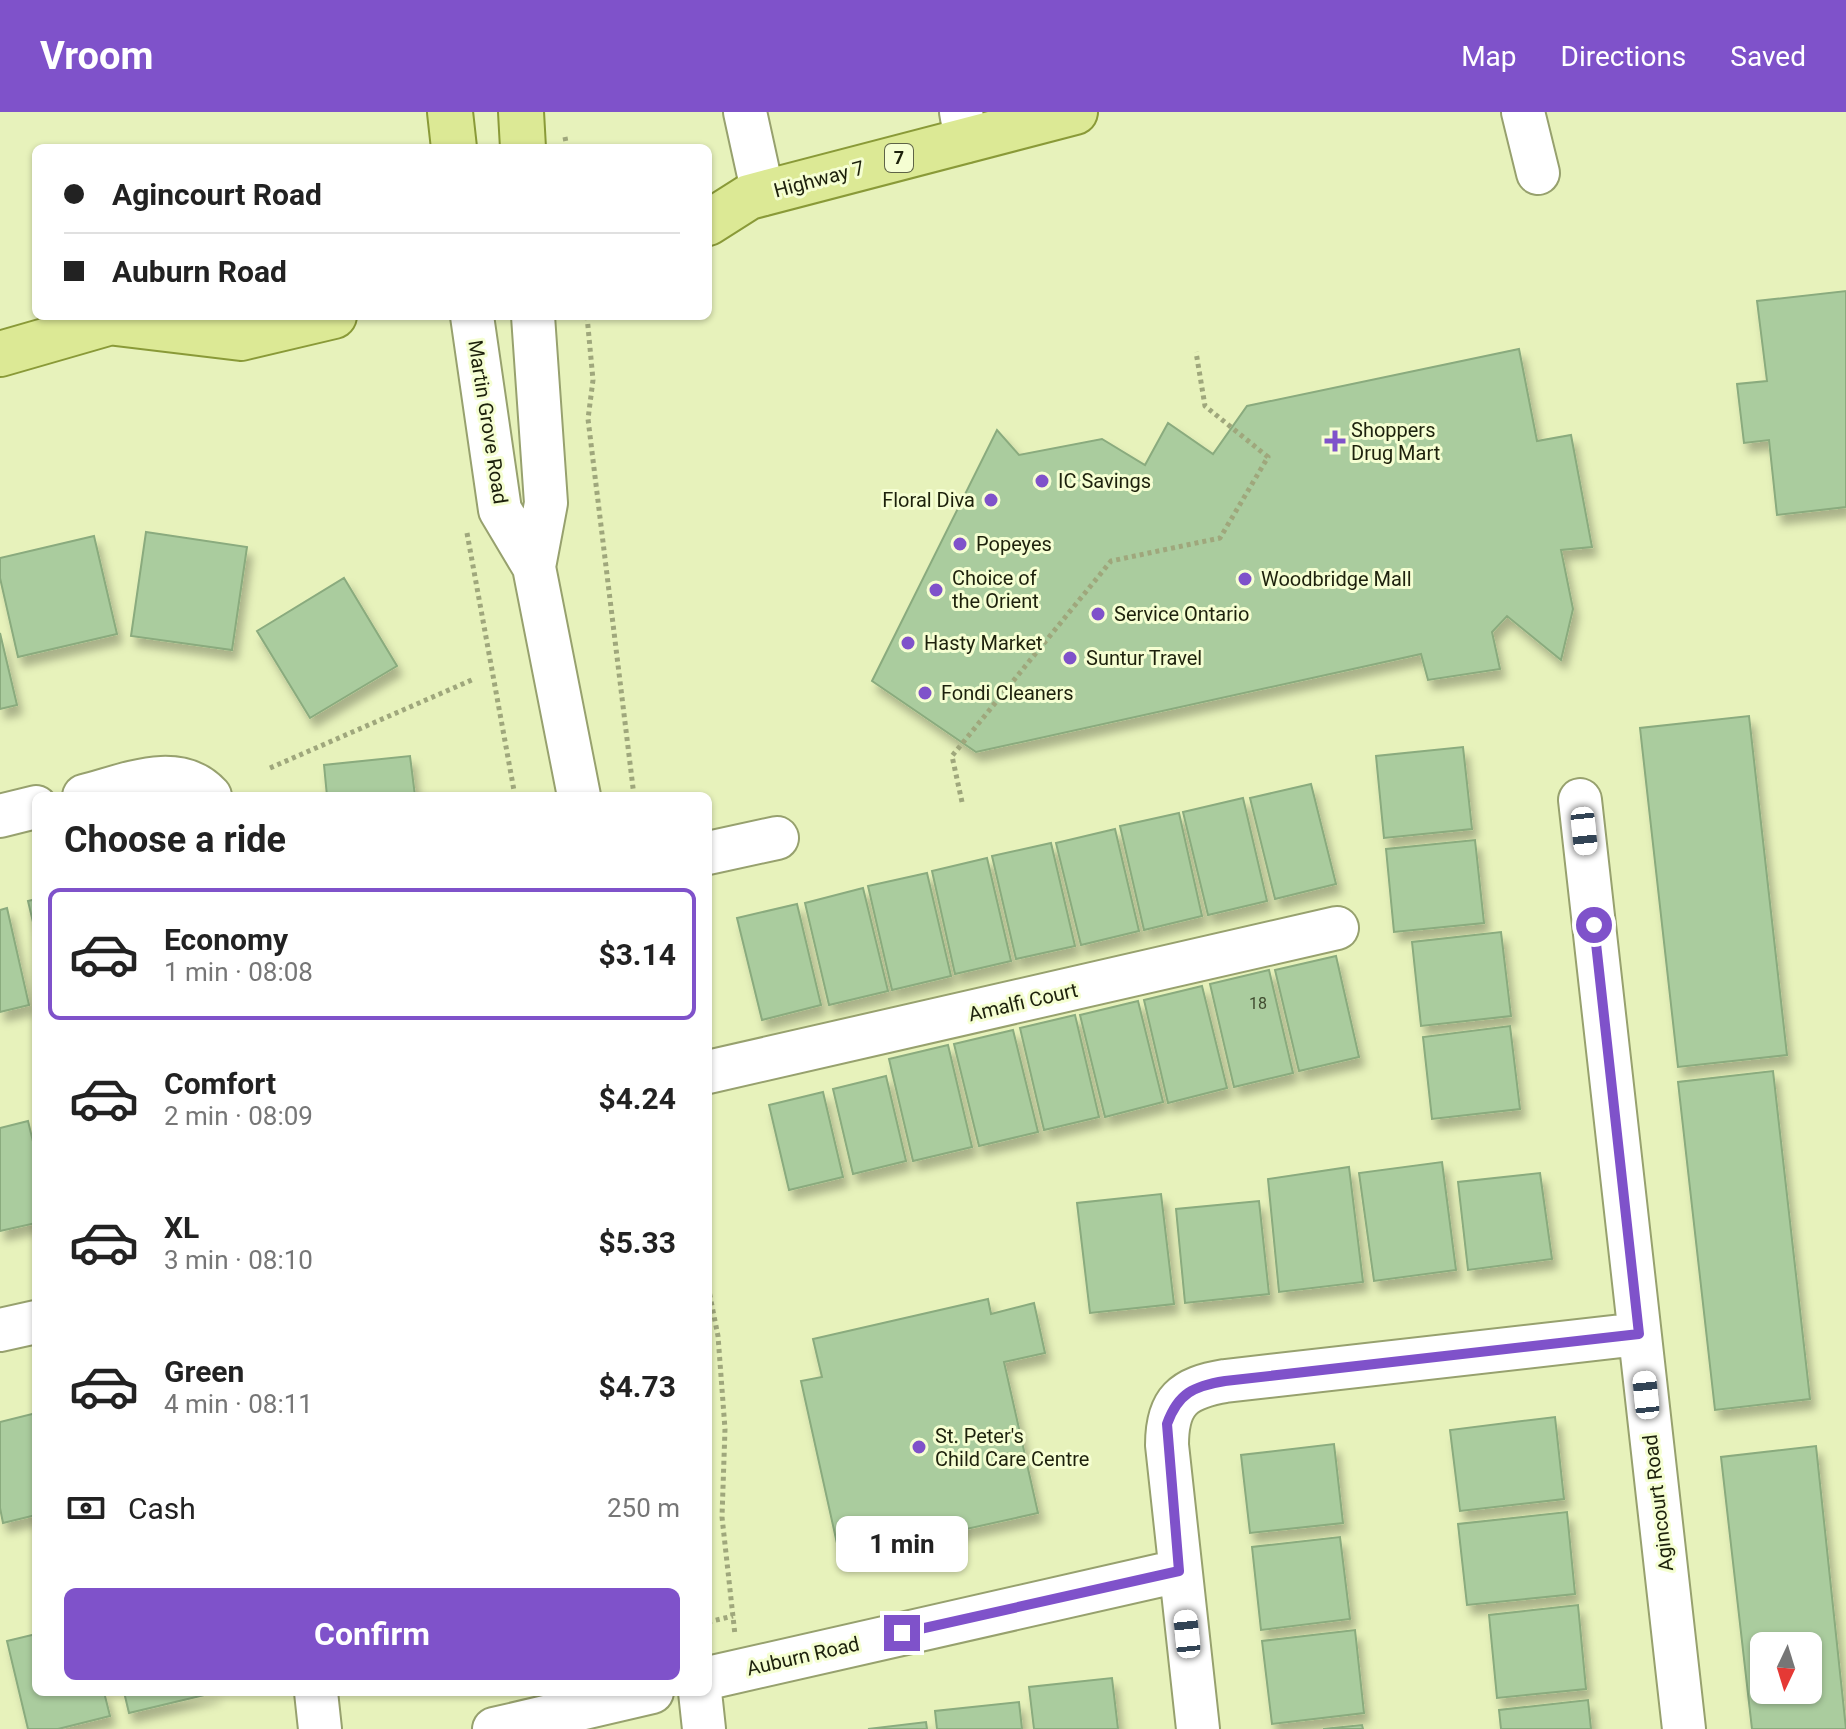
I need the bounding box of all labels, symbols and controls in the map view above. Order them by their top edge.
text: Vroom [40,34,153,78]
text: Map [1461,40,1517,73]
text: Directions [1561,40,1686,73]
text: Saved [1730,40,1806,73]
road number: 7 [885,144,913,172]
street label: Highway 7 [771,155,867,203]
text: Agincourt Road [112,177,322,212]
text: Auburn Road [112,254,287,289]
street label: Martin Grove Road [463,338,513,506]
place label: Shoppers Drug Mart [1351,418,1440,465]
marker: Shoppers Drug Mart [1326,432,1344,450]
place label: IC Savings [1058,469,1151,493]
marker: IC Savings [1033,472,1051,490]
place label: Floral Diva [882,488,975,512]
marker: Floral Diva [982,491,1000,509]
place label: Popeyes [976,532,1052,556]
marker: Popeyes [951,535,969,553]
place label: Choice of the Orient [952,566,1039,613]
place label: Woodbridge Mall [1261,567,1412,591]
marker: Woodbridge Mall [1236,570,1254,588]
marker: Choice of the Orient [927,581,945,599]
place label: Service Ontario [1114,602,1249,626]
marker: Service Ontario [1089,605,1107,623]
place label: Hasty Market [924,631,1043,655]
marker: Hasty Market [899,634,917,652]
place label: Suntur Travel [1086,646,1202,670]
marker: Suntur Travel [1061,649,1079,667]
place label: Fondi Cleaners [941,681,1074,705]
marker: Fondi Cleaners [916,684,934,702]
car [1570,806,1598,856]
text: Choose a ride [64,819,286,861]
route start [1576,907,1612,943]
icon: car [68,918,140,990]
text: Economy [164,922,288,957]
text: $3.14 [598,937,676,972]
text: 1 min · 08:08 [164,957,313,987]
street label: Amalfi Court [966,978,1080,1026]
house number: 18 [1249,994,1267,1013]
icon: car [68,1062,140,1134]
text: Comfort [164,1066,276,1101]
text: $4.24 [598,1081,676,1116]
text: 2 min · 08:09 [164,1101,313,1131]
icon: car [68,1206,140,1278]
text: XL [164,1210,199,1245]
text: $5.33 [598,1225,676,1260]
text: 3 min · 08:10 [164,1245,313,1275]
icon: car [68,1350,140,1422]
text: Green [164,1354,244,1389]
text: $4.73 [598,1369,676,1404]
car [1632,1370,1660,1420]
text: 4 min · 08:11 [164,1389,313,1419]
place label: St. Peter's Child Care Centre [935,1424,1089,1471]
street label: Agincourt Road [1638,1433,1678,1573]
marker: St. Peter's Child Care Centre [910,1438,928,1456]
icon: cash [64,1486,108,1530]
text: Cash [128,1491,196,1526]
text: 250 m [607,1493,680,1523]
callout: 1 min [836,1517,968,1573]
text: 1 min [869,1529,935,1559]
button: Confirm [64,1588,680,1680]
car [1173,1609,1201,1659]
route end [884,1615,920,1651]
street label: Auburn Road [744,1631,862,1681]
north arrow [1750,1632,1822,1704]
map controls [1750,1632,1822,1704]

